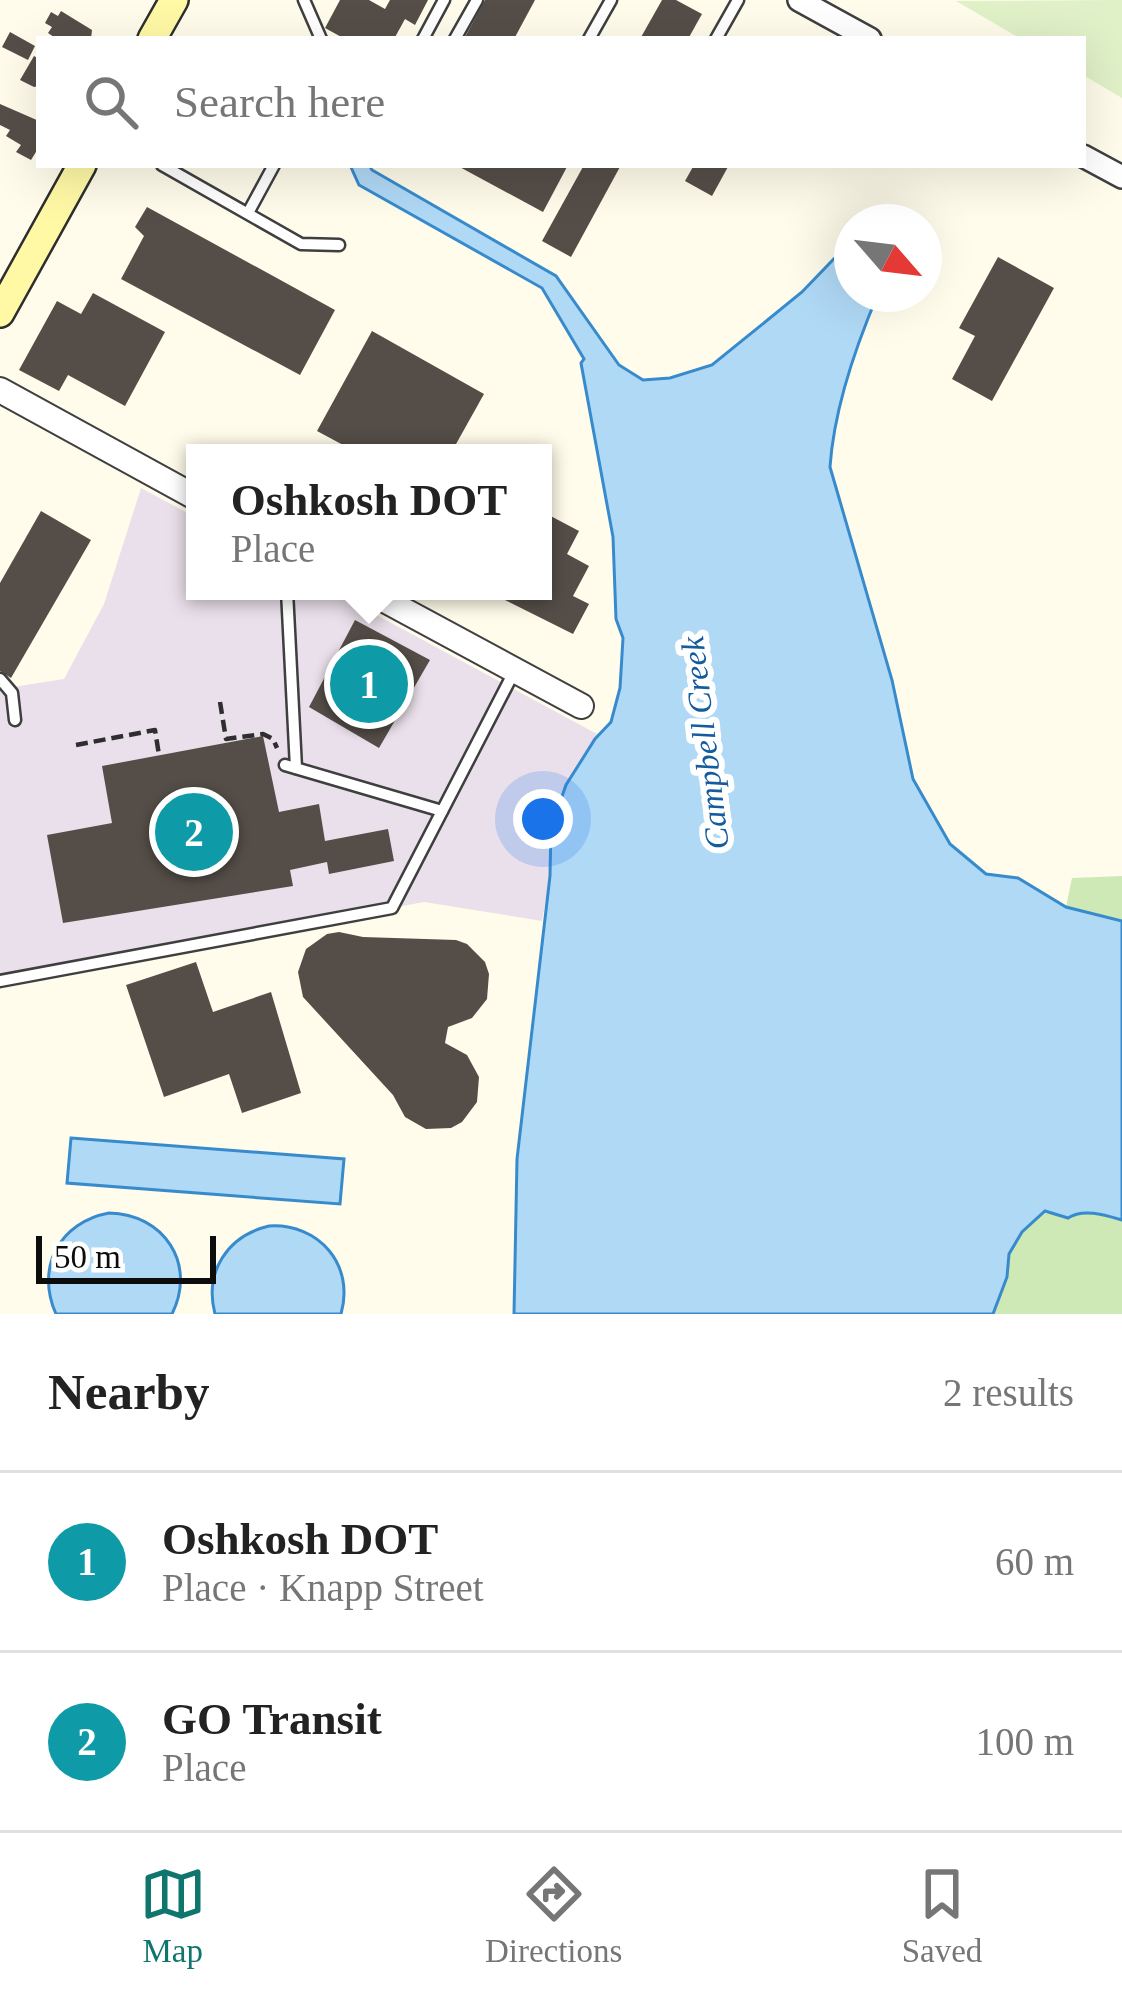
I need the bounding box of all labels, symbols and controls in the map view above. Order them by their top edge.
search box [36,36,1086,168]
icon: search [78,69,144,135]
text: Search here [174,77,385,127]
north arrow [834,204,942,312]
popup [186,444,552,600]
text: Oshkosh DOT [231,475,507,525]
text: Place [231,527,315,570]
water label: Campbell Creek [674,633,736,851]
pin: 1 [330,639,408,729]
pin: 2 [155,787,233,877]
your location [513,789,573,849]
scale bar [36,1230,216,1283]
text: 50 m [54,1239,121,1275]
text: Nearby [48,1364,209,1420]
text: 2 results [943,1371,1074,1414]
text: Oshkosh DOT [162,1514,438,1564]
text: 1 [77,1540,97,1583]
text: 60 m [995,1540,1074,1583]
text: Place · Knapp Street [162,1566,484,1609]
text: GO Transit [162,1694,382,1744]
text: 2 [77,1720,97,1763]
text: 100 m [975,1720,1074,1763]
text: Place [162,1746,246,1789]
tab: Map [140,1861,206,1970]
tab: Directions [485,1861,622,1970]
tab: Saved [902,1861,982,1970]

